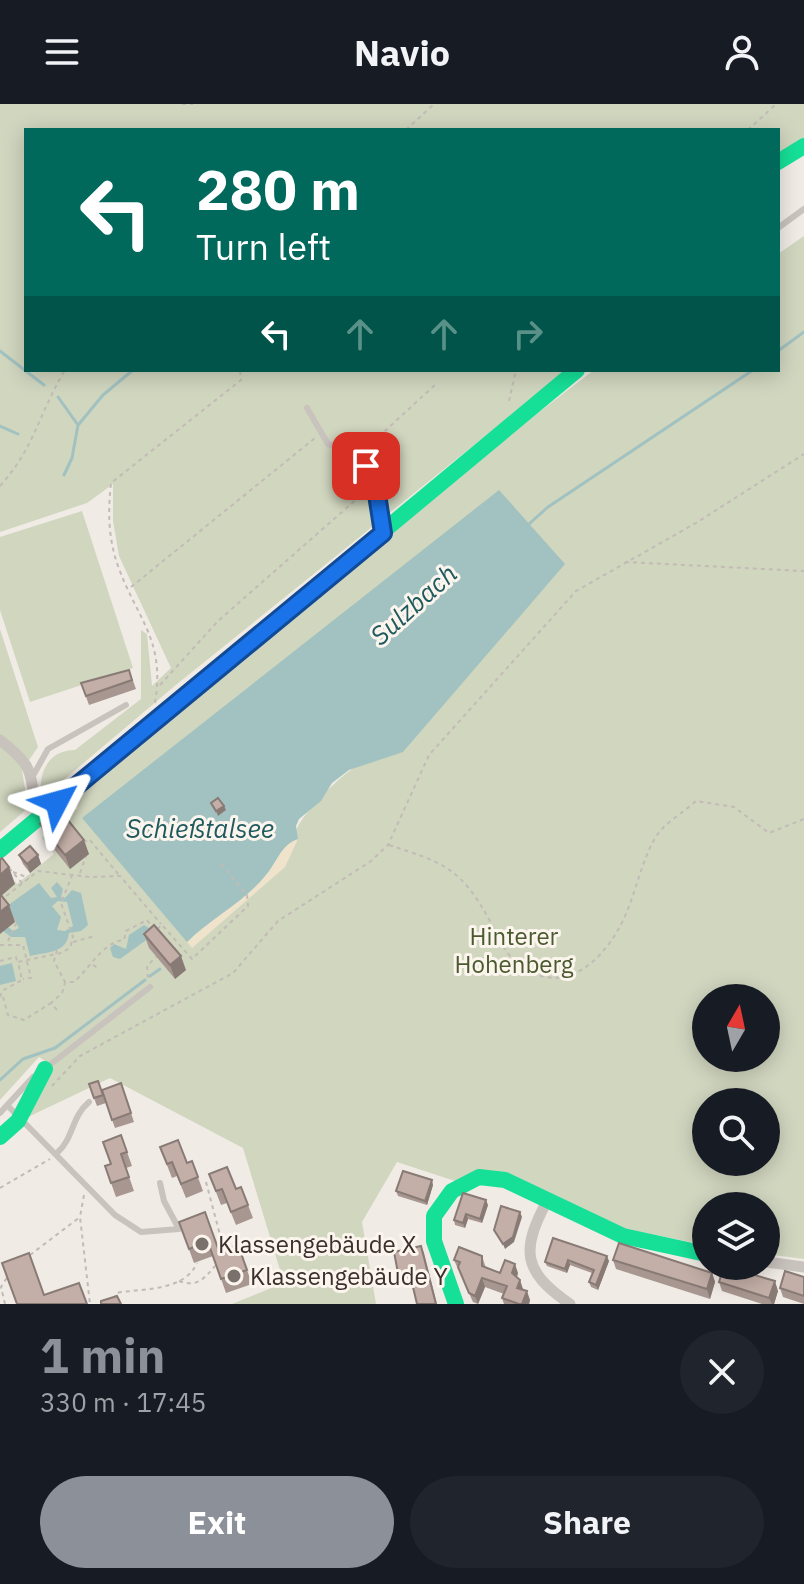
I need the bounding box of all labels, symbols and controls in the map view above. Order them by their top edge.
text: Navio [354,29,450,76]
icon: menu [40,30,84,74]
icon: person [720,30,764,74]
text: 280 m [196,153,360,225]
icon: left [64,160,168,264]
text: Turn left [196,223,331,270]
icon: left [254,312,298,356]
icon: ahead [338,312,382,356]
icon: ahead [422,312,466,356]
icon: right [506,312,550,356]
pin [332,432,400,500]
icon: arrive [344,444,388,488]
water label: Sulzbach [362,556,464,652]
position arrow [15,760,99,844]
water label: Schießtalsee [126,811,274,845]
park label: Hinterer Hohenberg [455,920,574,980]
north arrow [692,984,780,1072]
map controls [692,984,780,1280]
button: search [692,1088,780,1176]
button: layers [692,1192,780,1280]
place label: Klassengebäude X [218,1228,416,1260]
marker: Klassengebäude X [193,1235,211,1253]
place label: Klassengebäude Y [250,1260,448,1292]
marker: Klassengebäude Y [225,1267,243,1285]
text: 1 min [40,1324,165,1386]
button: close [680,1330,764,1414]
text: 330 m · 17:45 [40,1385,206,1419]
button: Exit [40,1476,394,1568]
button: Share [410,1476,764,1568]

